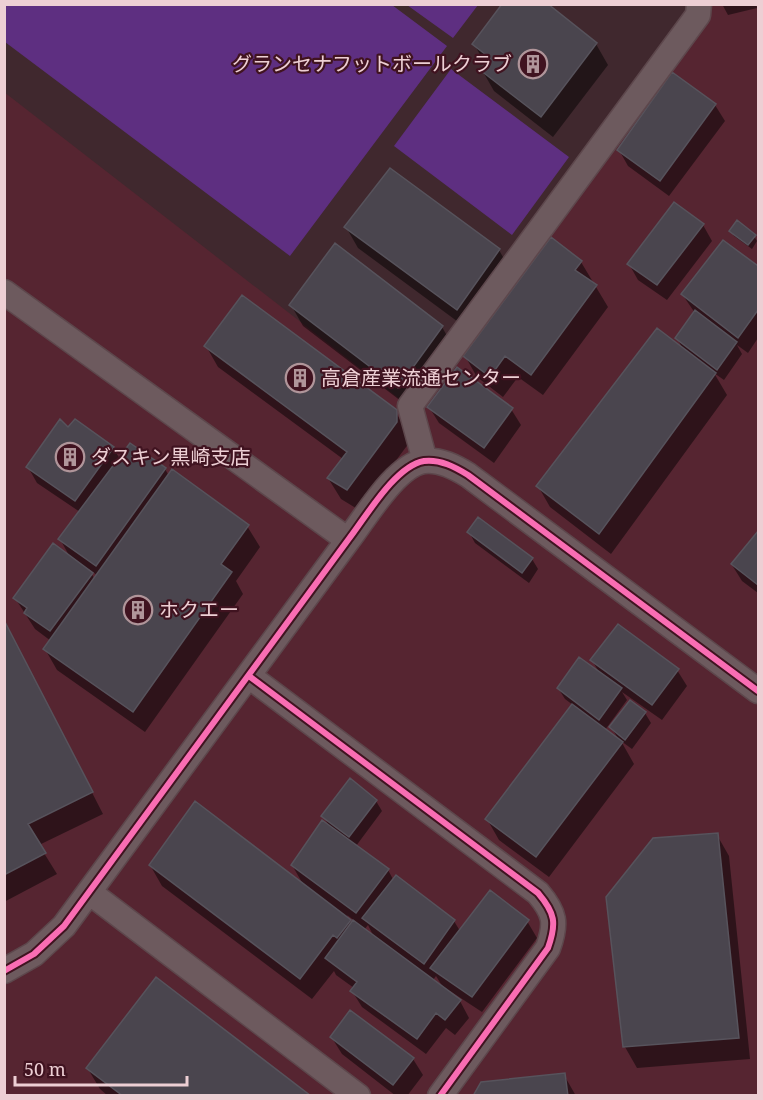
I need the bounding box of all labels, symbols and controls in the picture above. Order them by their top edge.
building icon: グランセナフットボールクラブ [517,48,549,80]
place label: グランセナフットボールクラブ [232,50,512,77]
building icon: 高倉産業流通センター [284,362,316,394]
place label: 高倉産業流通センター [321,364,521,391]
building icon: ダスキン黒崎支店 [54,441,86,473]
place label: ダスキン黒崎支店 [91,443,250,470]
building icon: ホクエー [122,594,154,626]
place label: ホクエー [159,596,239,623]
scale bar [15,1049,188,1087]
text: 50 m [24,1057,66,1081]

